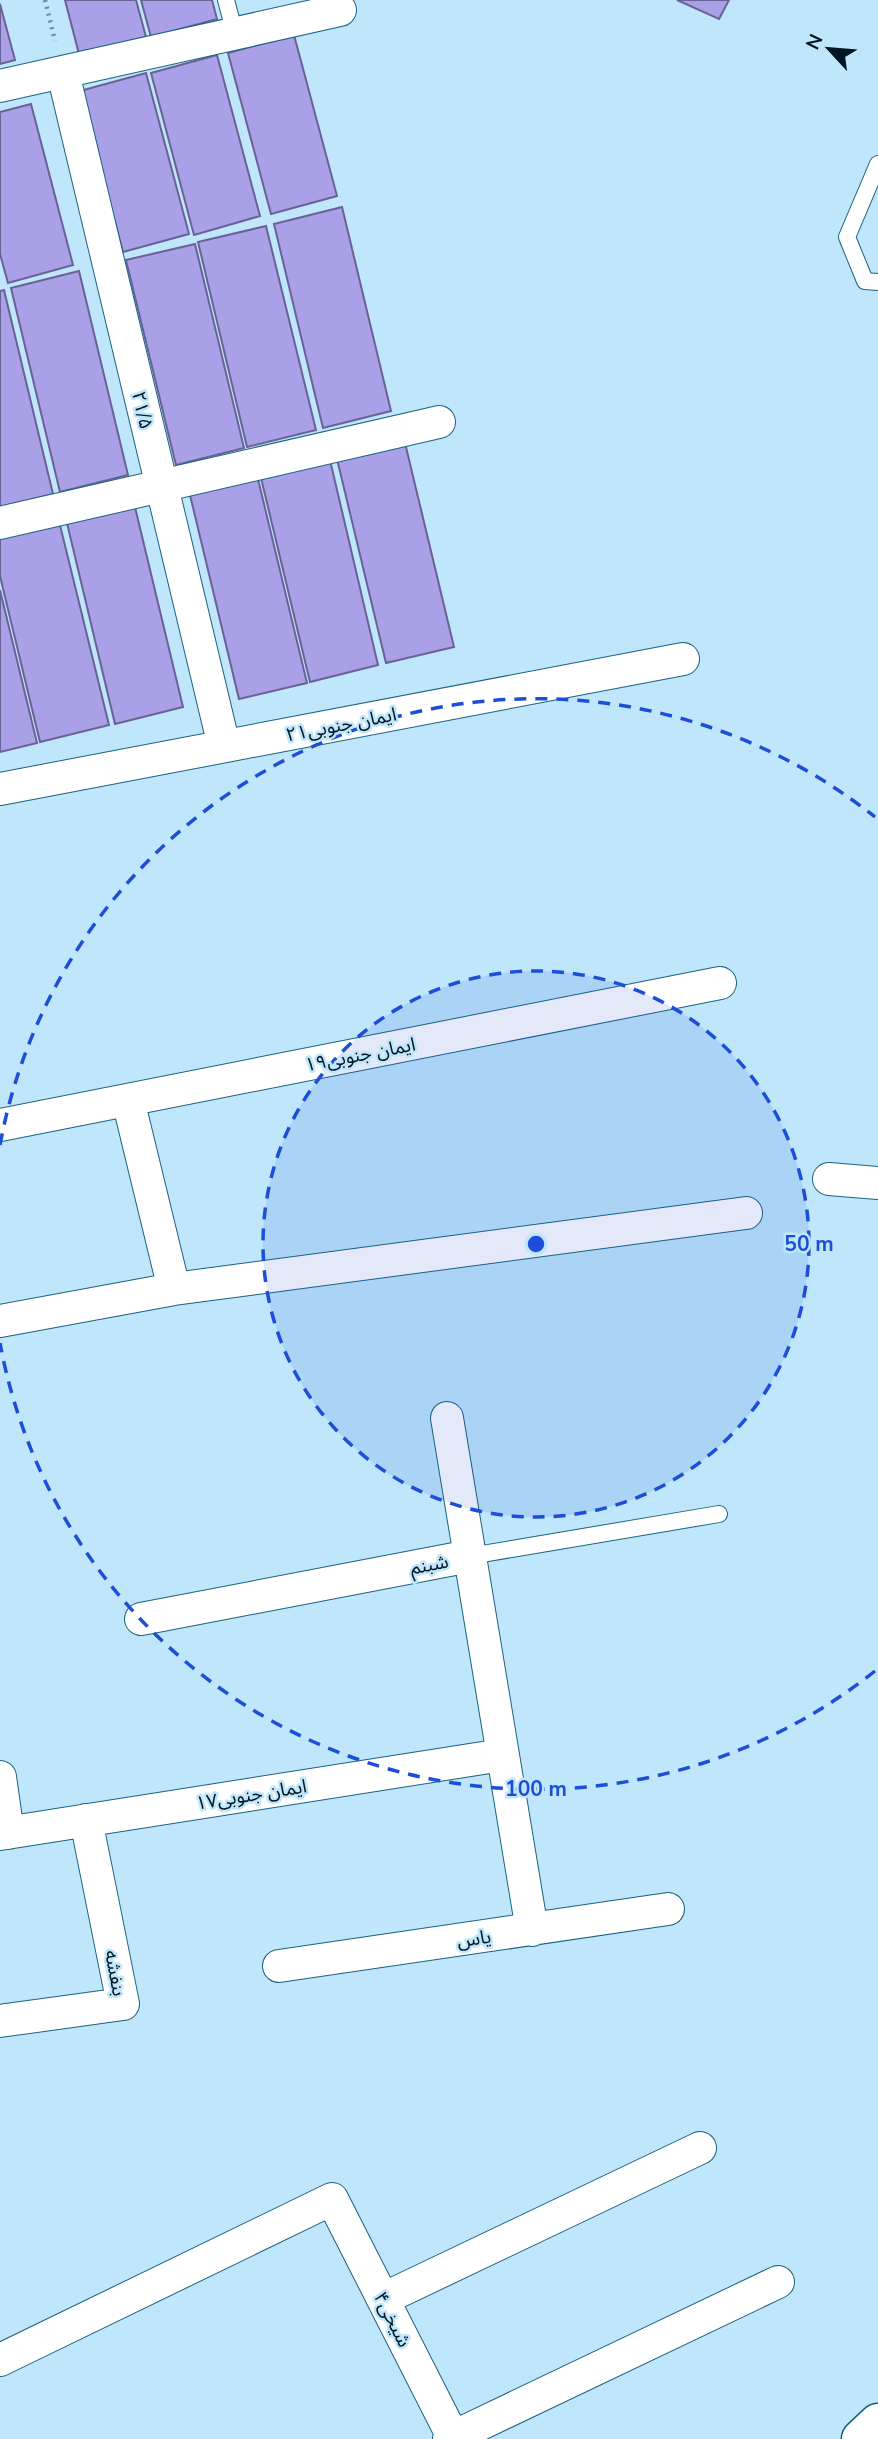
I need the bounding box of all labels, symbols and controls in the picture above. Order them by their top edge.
north arrow [794,14,864,84]
text: N [800,30,829,54]
street label: ۲۱/۵ [125,389,159,432]
street label: ایمان جنوبی۲۱ [284,702,399,748]
street label: ایمان جنوبی۱۹ [303,1032,418,1078]
text: 50 m [784,1230,834,1258]
centre of rings [524,1232,548,1256]
street label: شبنم [408,1549,451,1582]
street label: ایمان جنوبی۱۷ [194,1773,309,1817]
text: 100 m [505,1775,567,1803]
street label: یاس [455,1924,493,1954]
street label: بنفشه [98,1948,132,1998]
street label: شیخی۴ [367,2287,417,2352]

